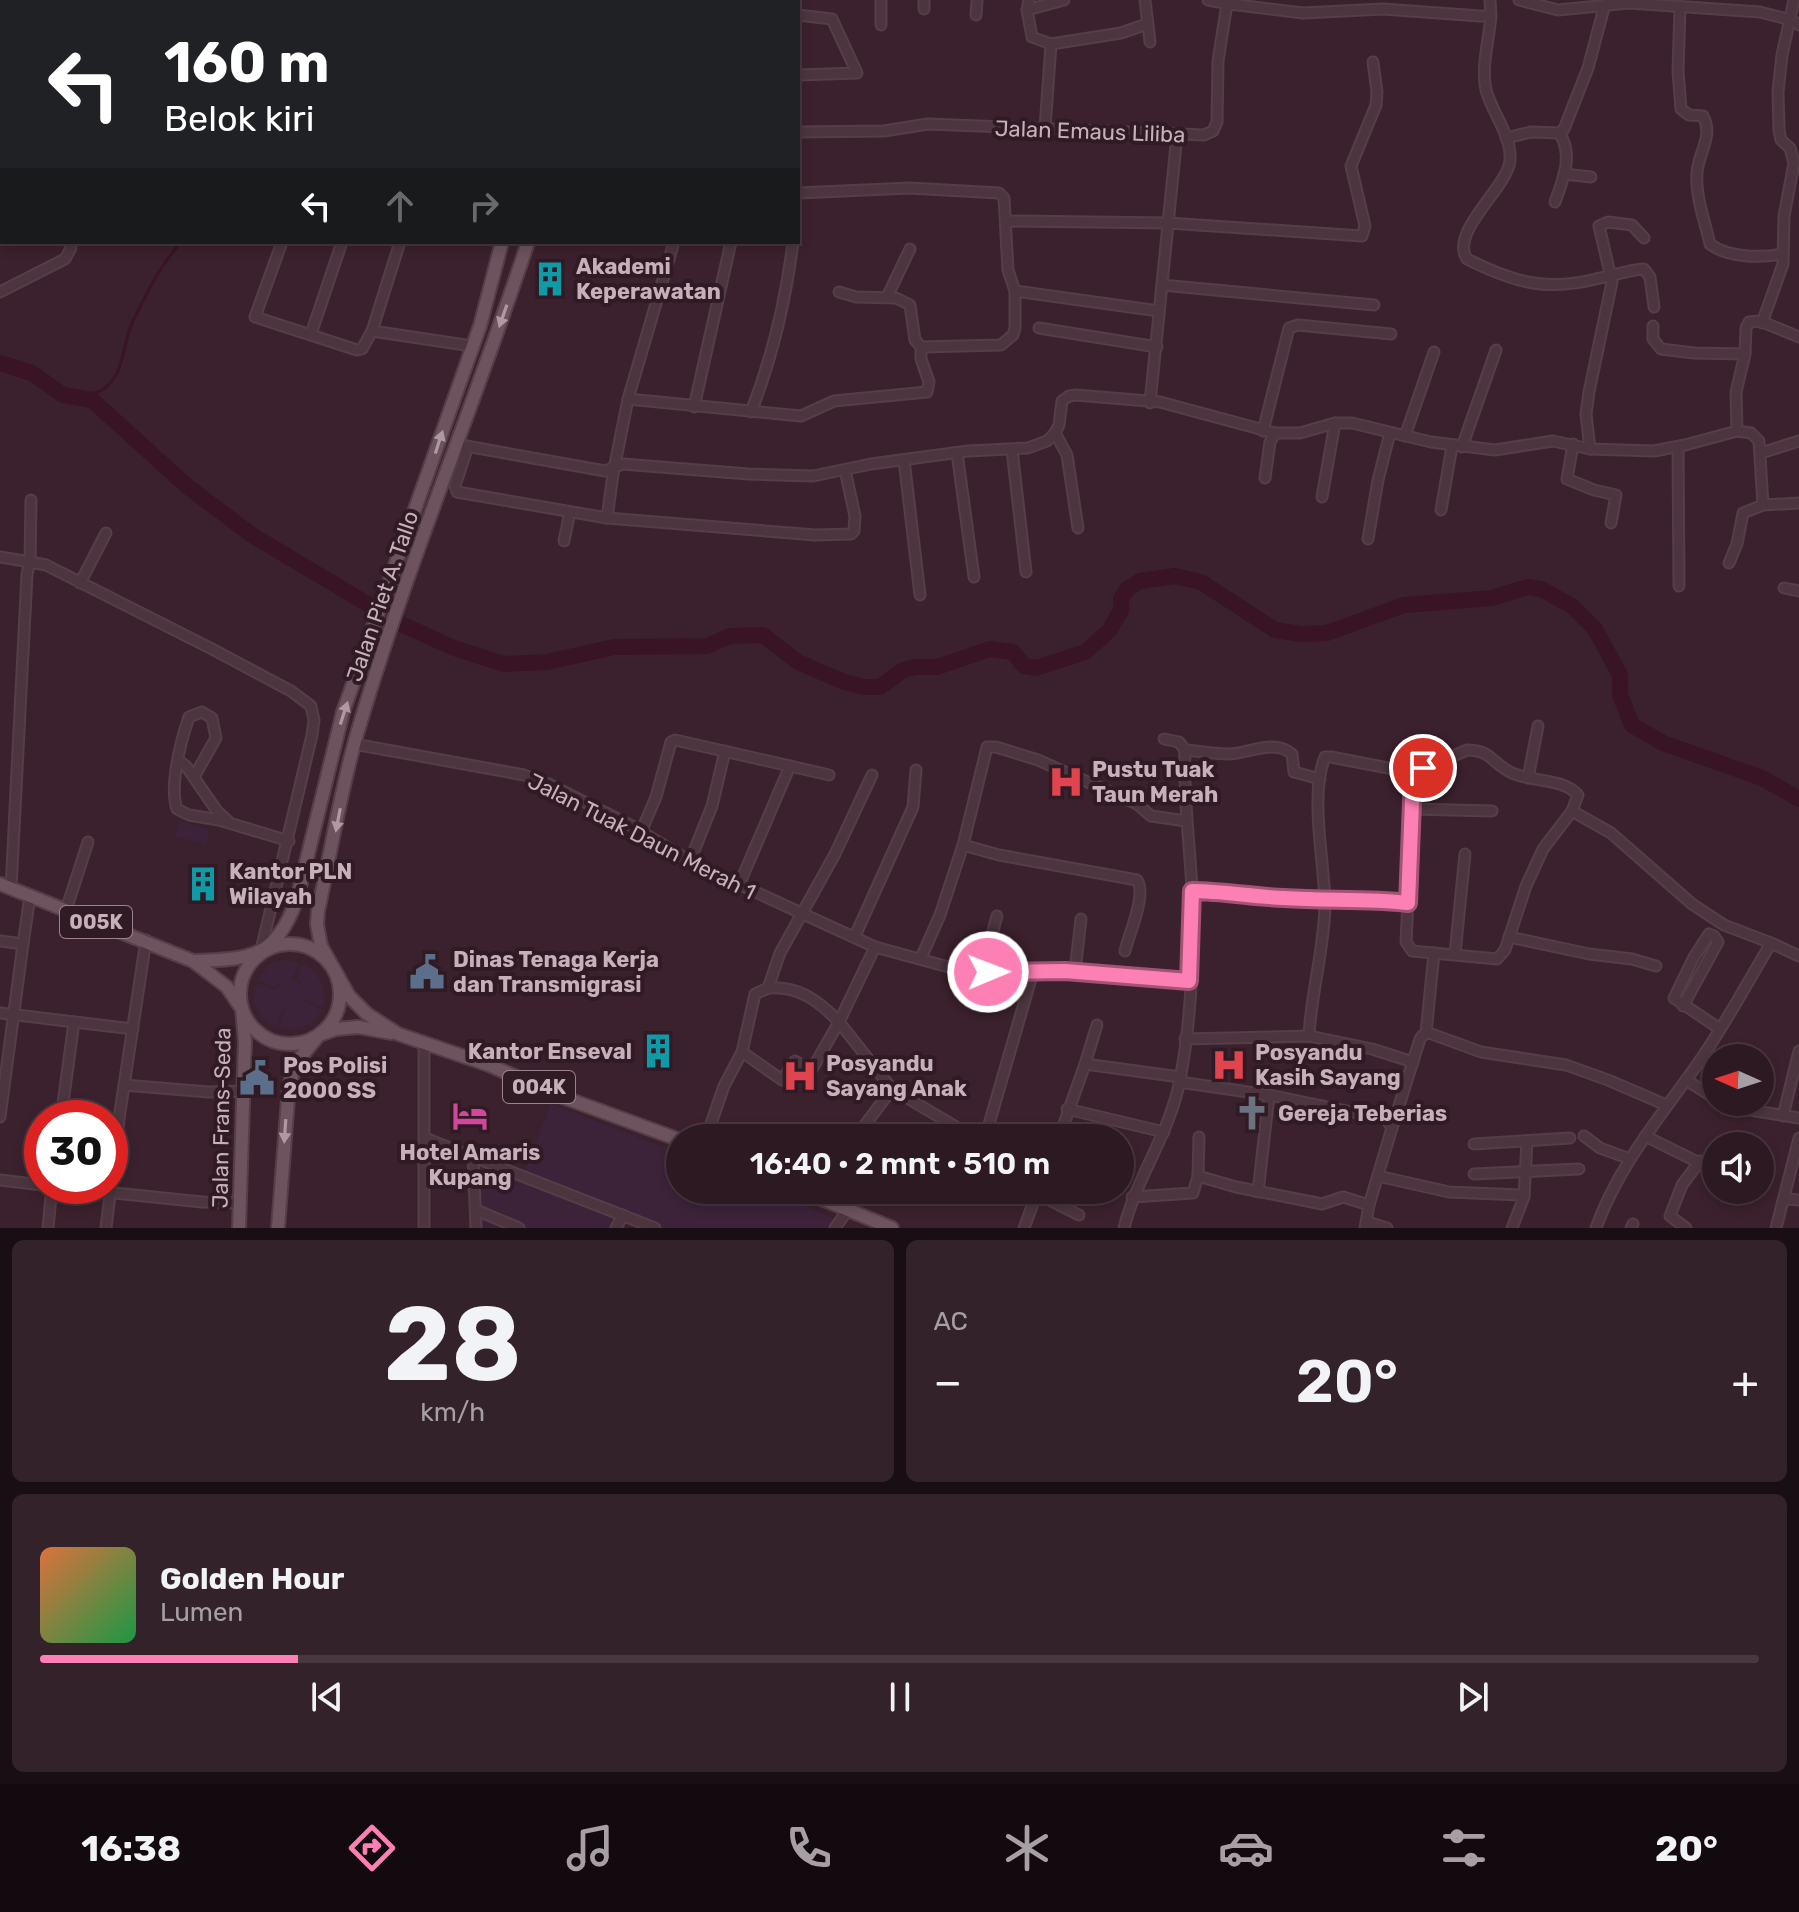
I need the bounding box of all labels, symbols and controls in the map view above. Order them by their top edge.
text: 160 m [164,30,330,96]
icon: left [32,32,136,136]
text: Belok kiri [164,97,314,140]
street label: Jalan Emaus Liliba [994,115,1186,148]
icon: left [294,184,338,228]
icon: ahead [378,184,422,228]
icon: right [462,184,506,228]
place label: Akademi Keperawatan [576,253,721,305]
building icon: Akademi Keperawatan [531,260,569,298]
one-way arrow [497,304,509,328]
one-way arrow [433,430,445,454]
street label: Jalan Piet A. Tallo [341,507,424,685]
one-way arrow [338,701,350,725]
pin [1389,734,1457,802]
icon: arrive [1401,746,1445,790]
place label: Pustu Tuak Taun Merah [1092,756,1218,808]
hospital icon: Pustu Tuak Taun Merah [1047,763,1085,801]
street label: Jalan Tuak Daun Merah 1 [523,767,760,906]
one-way arrow [331,808,343,833]
place label: Kantor PLN Wilayah [229,858,352,910]
building icon: Kantor PLN Wilayah [184,865,222,903]
road number: 005K [60,906,132,938]
position arrow [946,930,1030,1014]
place label: Dinas Tenaga Kerja dan Transmigrasi [453,946,659,998]
public building icon: Dinas Tenaga Kerja dan Transmigrasi [408,953,446,991]
street label: Jalan Frans-Seda [206,1027,237,1209]
building icon: Kantor Enseval [639,1032,677,1070]
place label: Kantor Enseval [468,1038,632,1065]
place label: Posyandu Kasih Sayang [1255,1039,1401,1091]
north arrow [1702,1044,1774,1116]
map controls [1702,1044,1774,1204]
hospital icon: Posyandu Kasih Sayang [1210,1046,1248,1084]
place label: Posyandu Sayang Anak [826,1050,967,1102]
place label: Pos Polisi 2000 SS [283,1052,387,1104]
hospital icon: Posyandu Sayang Anak [781,1057,819,1095]
public building icon: Pos Polisi 2000 SS [238,1059,276,1097]
road number: 004K [503,1071,575,1103]
church icon: Gereja Teberias [1233,1094,1271,1132]
hotel icon: Hotel Amaris Kupang [451,1097,489,1135]
speed limit sign: 30 [24,1100,128,1204]
place label: Gereja Teberias [1278,1100,1447,1127]
one-way arrow [278,1119,291,1144]
button: sound [1702,1132,1774,1204]
place label: Hotel Amaris Kupang [400,1139,540,1191]
text: 16:40 · 2 mnt · 510 m [750,1146,1050,1182]
text: 28 [384,1283,522,1406]
text: AC [934,1306,968,1337]
text: 20° [1296,1346,1398,1417]
text: − [934,1356,962,1408]
text: + [1732,1356,1759,1408]
text: km/h [420,1397,485,1428]
text: Golden Hour [160,1561,344,1597]
text: Lumen [160,1597,243,1628]
icon: previous [305,1675,349,1719]
icon: pause [878,1675,922,1719]
icon: next [1451,1675,1495,1719]
icon: directions [344,1820,400,1876]
icon: music [562,1820,618,1876]
icon: phone [781,1820,837,1876]
icon: climate [999,1820,1055,1876]
icon: car [1218,1820,1274,1876]
icon: filters [1436,1820,1492,1876]
text: 16:38 [81,1827,181,1870]
text: 20° [1655,1827,1718,1870]

